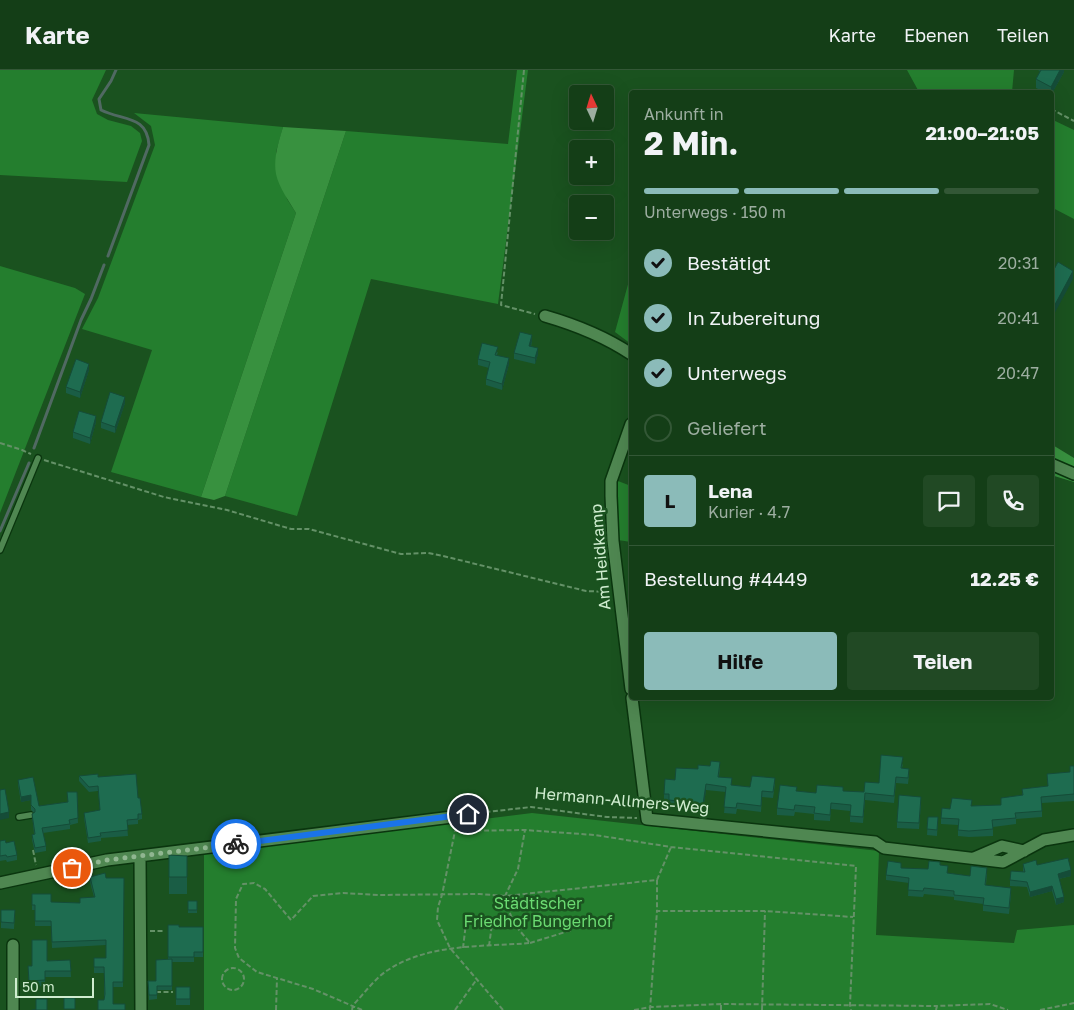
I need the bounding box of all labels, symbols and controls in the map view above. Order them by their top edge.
text: Karte [25,20,90,49]
text: Karte [829,24,876,46]
text: Ebenen [904,24,969,46]
text: Teilen [997,24,1049,46]
north arrow [569,85,614,130]
map controls [569,85,614,240]
text: Ankunft in [644,104,724,124]
text: 21:00–21:05 [925,121,1039,144]
text: 2 Min. [644,124,738,162]
button: + [569,140,614,185]
button: − [569,195,614,240]
text: Unterwegs · 150 m [644,202,786,222]
icon: check [644,249,672,277]
text: Bestätigt [687,251,771,274]
text: 20:31 [998,253,1039,273]
icon: check [644,304,672,332]
text: In Zubereitung [687,306,820,329]
text: 20:41 [997,308,1039,328]
icon: check [644,359,672,387]
text: Unterwegs [687,361,787,384]
text: 20:47 [997,363,1039,383]
text: Geliefert [687,416,767,439]
button: chat [923,475,975,527]
button: phone [987,475,1039,527]
text: Lena [708,479,753,502]
text: L [665,489,675,512]
text: Kurier · 4.7 [708,502,790,522]
street label: Am Heidkamp [585,503,615,611]
text: Bestellung #4449 [644,567,807,590]
text: 12.25 € [970,567,1039,590]
button: Hilfe [644,632,837,690]
button: Teilen [847,632,1039,690]
street label: Hermann-Allmers-Weg [534,782,710,818]
pin [447,793,489,835]
icon: home [454,800,482,828]
courier [211,819,261,869]
icon: bike [222,830,250,858]
pin [51,847,93,889]
icon: bag [58,854,86,882]
park label: Städtischer Friedhof Bungerhof [463,893,613,931]
scale bar [15,975,94,998]
text: 50 m [22,978,55,995]

